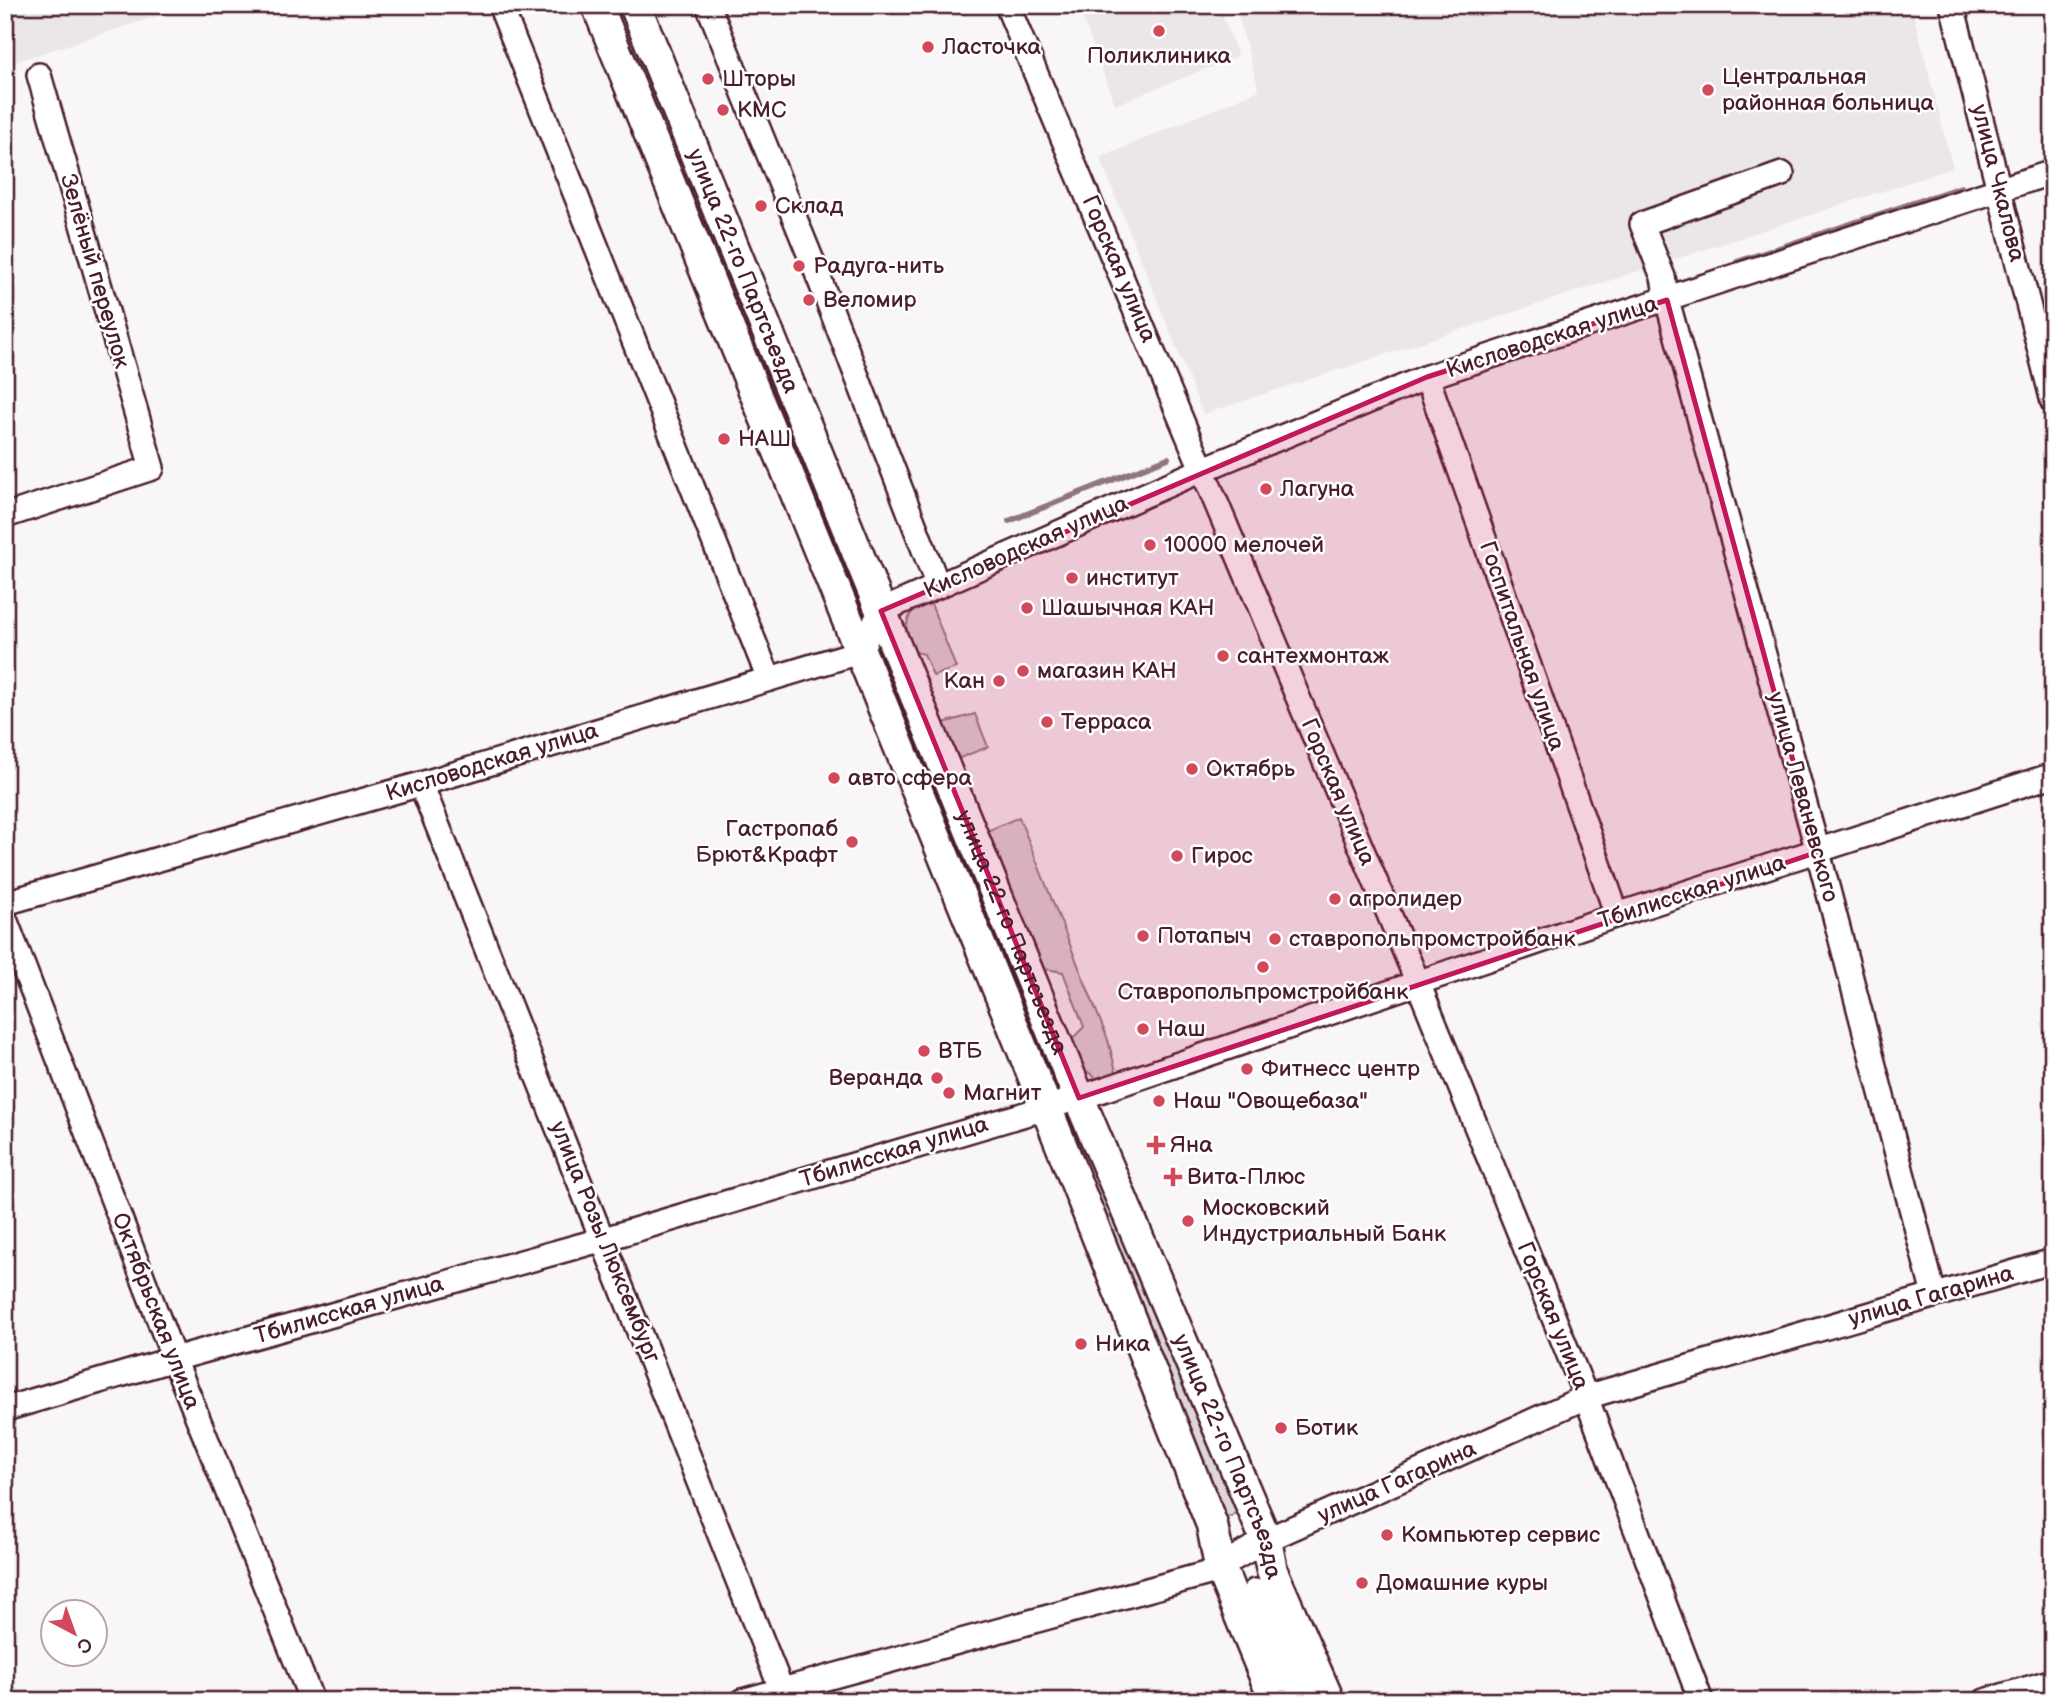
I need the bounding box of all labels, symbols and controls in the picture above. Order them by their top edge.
marker: Поликлиника [1151,23,1167,39]
place label: Ласточка [941,33,1041,61]
marker: Ласточка [920,39,936,55]
place label: Поликлиника [1087,42,1232,70]
place label: Центральная районная больница [1722,63,1935,117]
place label: Шторы [722,65,796,93]
marker: Шторы [700,71,716,87]
marker: Центральная районная больница [1700,82,1716,98]
place label: КМС [737,96,787,124]
street label: улица Чкалова [1965,101,2031,265]
marker: КМС [715,102,731,118]
street label: улица 22-го Партсъезда [681,145,805,398]
street label: Зелёный переулок [54,171,136,372]
street label: Горская улица [1075,191,1163,347]
place label: Склад [775,192,843,220]
marker: Склад [753,198,769,214]
place label: Радуга-нить [813,252,944,280]
marker: Радуга-нить [791,258,807,274]
place label: Веломир [823,286,916,314]
street label: Кисловодская улица [1443,289,1662,384]
marker: Веломир [801,292,817,308]
place label: НАШ [738,425,791,453]
marker: НАШ [716,431,732,447]
place label: Лагуна [1279,475,1355,503]
marker: Лагуна [1258,481,1274,497]
street label: Кисловодская улица [919,489,1133,605]
place label: 10000 мелочей [1164,531,1324,559]
marker: 10000 мелочей [1142,537,1158,553]
street label: Госпитальная улица [1473,538,1571,755]
place label: институт [1086,564,1179,592]
marker: институт [1064,570,1080,586]
place label: Шашычная КАН [1041,594,1214,622]
marker: Шашычная КАН [1019,600,1035,616]
place label: сантехмонтаж [1237,642,1389,670]
marker: сантехмонтаж [1215,648,1231,664]
place label: магазин КАН [1037,657,1177,685]
marker: магазин КАН [1015,663,1031,679]
place label: Кан [944,667,985,695]
marker: Кан [991,673,1007,689]
street label: улица Леваневского [1761,689,1845,905]
place label: Терраса [1061,708,1152,736]
marker: Терраса [1039,714,1055,730]
street label: Горская улица [1294,714,1382,870]
street label: Кисловодская улица [382,716,602,808]
place label: Октябрь [1206,755,1295,783]
marker: Октябрь [1184,761,1200,777]
place label: авто сфера [848,764,972,792]
marker: авто сфера [826,770,842,786]
street label: улица 22-го Партсъезда [950,806,1074,1059]
place label: Гастропаб Брют&Крафт [696,815,838,869]
marker: Гастропаб Брют&Крафт [844,834,860,850]
place label: Гирос [1191,842,1253,870]
marker: Гирос [1169,848,1185,864]
street label: Тбилисская улица [1595,848,1790,935]
place label: агролидер [1349,885,1462,913]
marker: агролидер [1327,891,1343,907]
place label: Потапыч [1157,922,1251,950]
place label: ставропольпромстройбанк [1289,925,1576,953]
marker: Потапыч [1135,928,1151,944]
marker: ставропольпромстройбанк [1267,931,1283,947]
marker: Ставропольпромстройбанк [1255,959,1271,975]
place label: Ставропольпромстройбанк [1118,978,1409,1006]
place label: Наш [1157,1015,1205,1043]
marker: Наш [1135,1021,1151,1037]
place label: ВТБ [938,1037,982,1065]
marker: ВТБ [916,1043,932,1059]
place label: Фитнесс центр [1261,1055,1420,1083]
marker: Фитнесс центр [1239,1061,1255,1077]
place label: Веранда [828,1064,923,1092]
marker: Веранда [929,1070,945,1086]
place label: Магнит [963,1079,1042,1107]
marker: Магнит [941,1085,957,1101]
place label: Наш "Овощебаза" [1173,1087,1368,1115]
marker: Наш "Овощебаза" [1151,1093,1167,1109]
street label: Тбилисская улица [797,1110,992,1194]
street label: улица Розы Люксембург [544,1117,666,1367]
place label: Яна [1170,1131,1213,1159]
marker: Яна [1148,1137,1164,1153]
place label: Вита-Плюс [1187,1163,1305,1191]
marker: Вита-Плюс [1165,1169,1181,1185]
place label: Московский Индустриальный Банк [1202,1194,1447,1248]
street label: Октябрьская улица [106,1209,207,1414]
marker: Московский Индустриальный Банк [1180,1213,1196,1229]
street label: Горская улица [1511,1238,1596,1394]
street label: улица Гагарина [1845,1259,2017,1333]
street label: Тбилисская улица [251,1270,447,1350]
place label: Ника [1095,1330,1151,1358]
street label: улица 22-го Партсъезда [1166,1330,1288,1584]
marker: Ника [1073,1336,1089,1352]
place label: Ботик [1295,1414,1359,1442]
marker: Ботик [1273,1420,1289,1436]
street label: улица Гагарина [1313,1434,1481,1529]
place label: Компьютер сервис [1401,1521,1600,1549]
marker: Компьютер сервис [1379,1527,1395,1543]
place label: Домашние куры [1376,1569,1548,1597]
marker: Домашние куры [1354,1575,1370,1591]
north arrow [38,1598,108,1668]
text: С [72,1632,97,1658]

